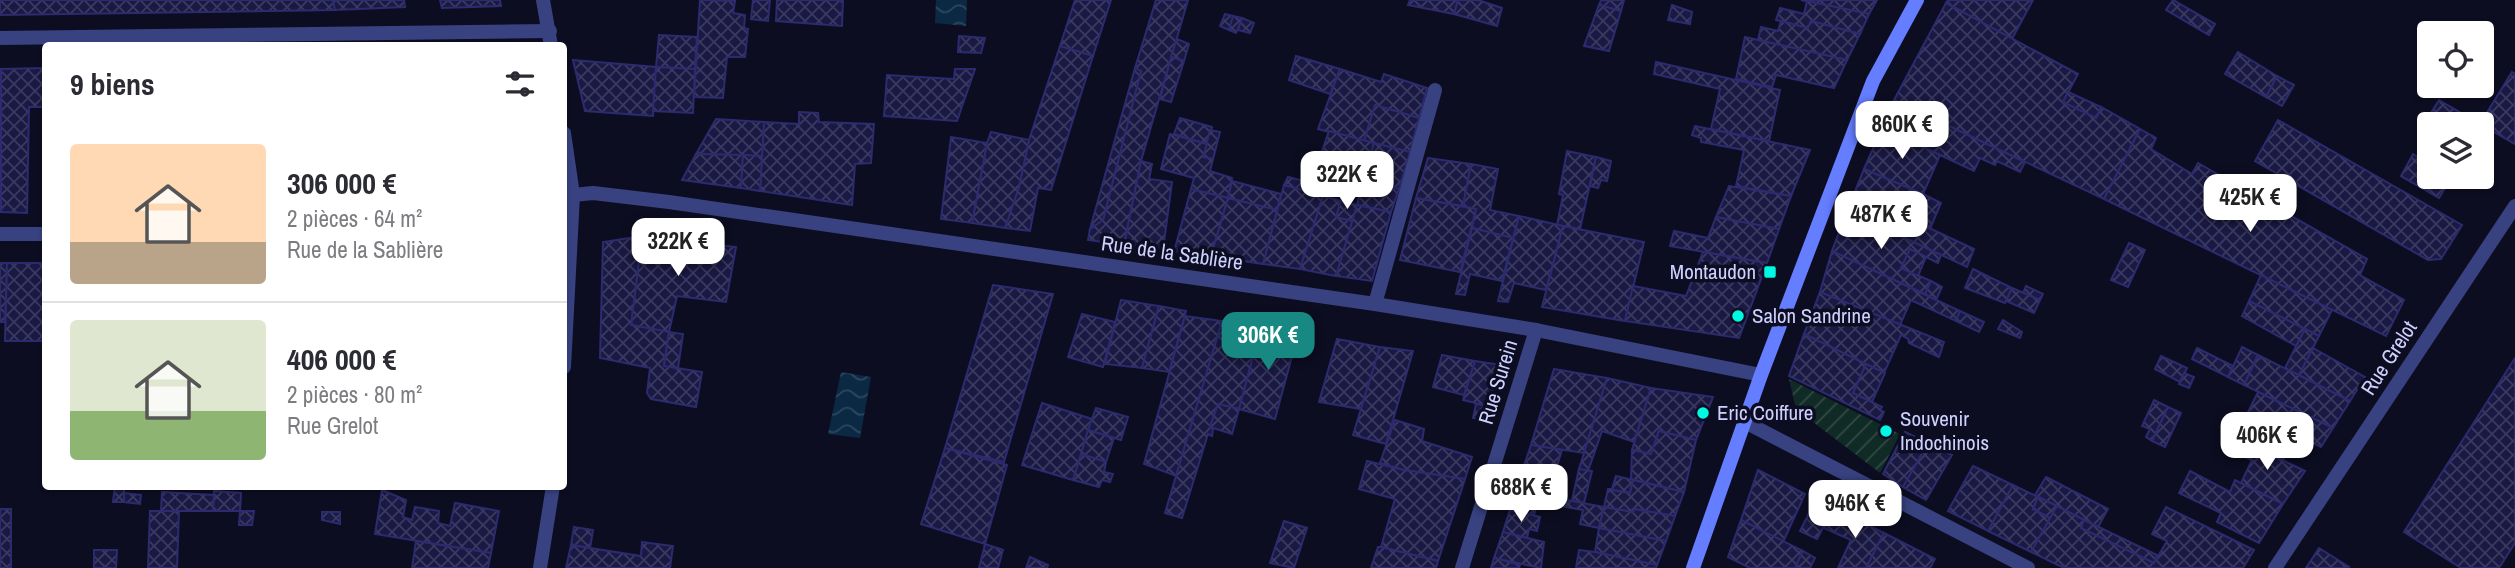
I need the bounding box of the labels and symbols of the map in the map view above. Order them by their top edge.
pin: 860K € [1845,102,1959,161]
pin: 322K € [1290,152,1404,211]
pin: 425K € [2193,174,2307,234]
pin: 487K € [1824,191,1938,251]
pin: 322K € [621,218,735,278]
street label: Rue de la Sablière [1099,228,1245,277]
place label: Montaudon [1670,257,1756,286]
marker: Montaudon [1762,264,1778,280]
place label: Salon Sandrine [1752,301,1871,330]
marker: Salon Sandrine [1730,308,1746,324]
pin: 306K € [1211,312,1325,372]
street label: Rue Grelot [2354,315,2424,401]
street label: Rue Surein [1471,336,1524,428]
place label: Eric Coiffure [1717,398,1813,427]
place label: Souvenir Indochinois [1900,404,1989,457]
marker: Eric Coiffure [1695,405,1711,421]
pin: 406K € [2210,412,2324,472]
marker: Souvenir Indochinois [1878,423,1894,439]
pin: 688K € [1464,464,1578,524]
pin: 946K € [1798,480,1912,540]

